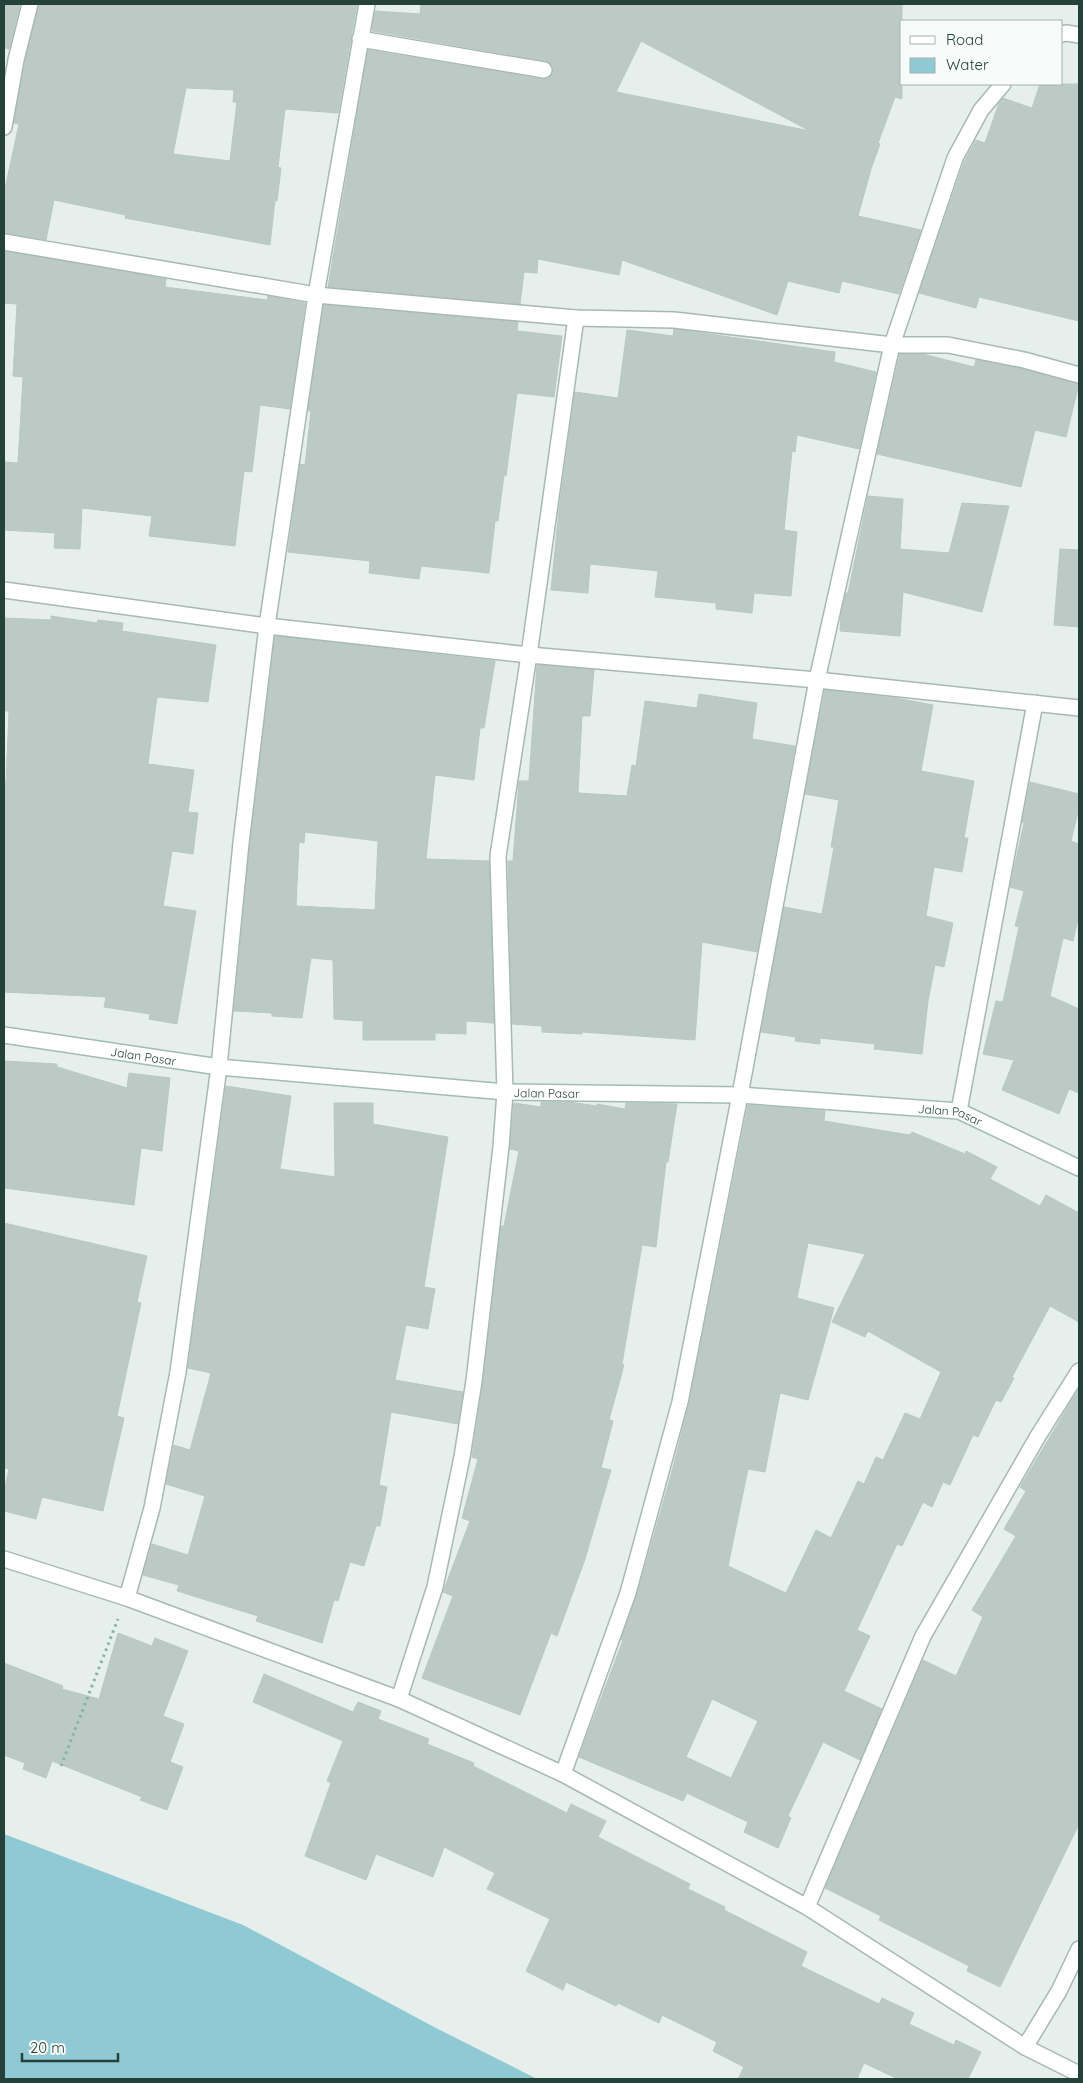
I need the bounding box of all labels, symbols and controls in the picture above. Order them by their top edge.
legend [900,20,1063,85]
text: Road [946,30,983,49]
text: Water [946,55,989,74]
street label: Jalan Pasar [110,1043,178,1068]
street label: Jalan Pasar [513,1085,580,1100]
street label: Jalan Pasar [917,1101,985,1129]
scale bar [22,2030,119,2062]
text: 20 m [30,2038,65,2057]

